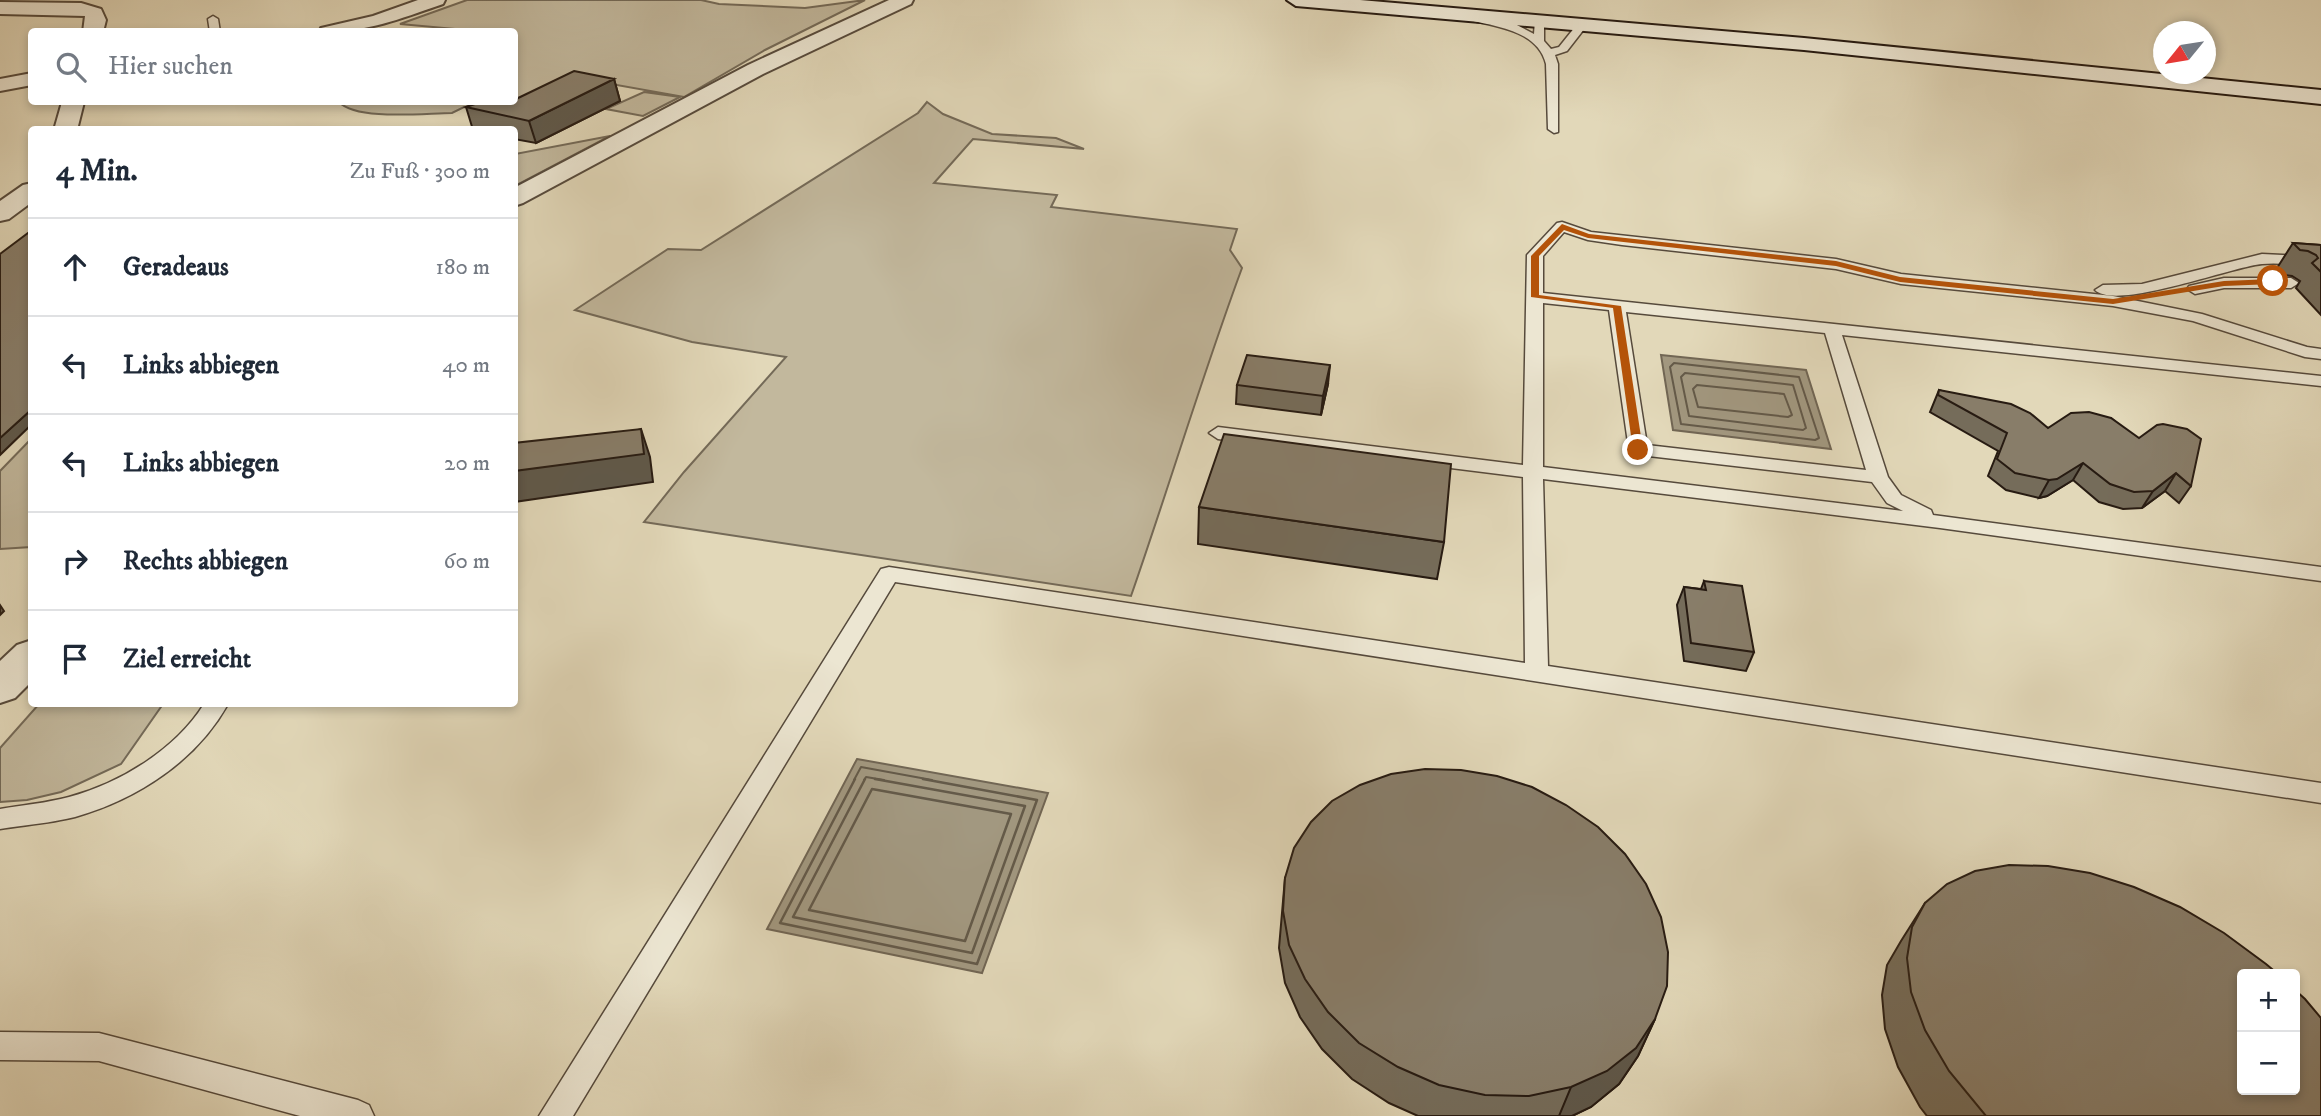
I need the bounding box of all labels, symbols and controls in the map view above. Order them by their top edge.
north arrow [2153,21,2216,84]
search box [28,28,518,105]
icon: search [52,48,90,86]
text: Hier suchen [108,50,233,83]
text: 4 Min. [56,153,138,190]
text: Zu Fuß · 300 m [350,157,490,186]
icon: ahead [56,248,94,286]
text: Geradeaus [123,251,229,284]
text: 180 m [435,253,490,282]
route start [2257,265,2288,296]
icon: left [56,346,94,384]
text: Links abbiegen [123,349,279,382]
text: 40 m [442,351,490,380]
route end [1622,434,1653,465]
icon: left [56,444,94,482]
text: Links abbiegen [123,447,279,480]
text: 20 m [444,449,490,478]
icon: right [56,542,94,580]
text: Rechts abbiegen [123,545,288,578]
text: 60 m [443,547,490,576]
icon: arrive [56,640,94,678]
text: Ziel erreicht [123,643,251,676]
map controls [2237,969,2300,1095]
button: + [2237,969,2300,1032]
button: − [2237,1032,2300,1095]

